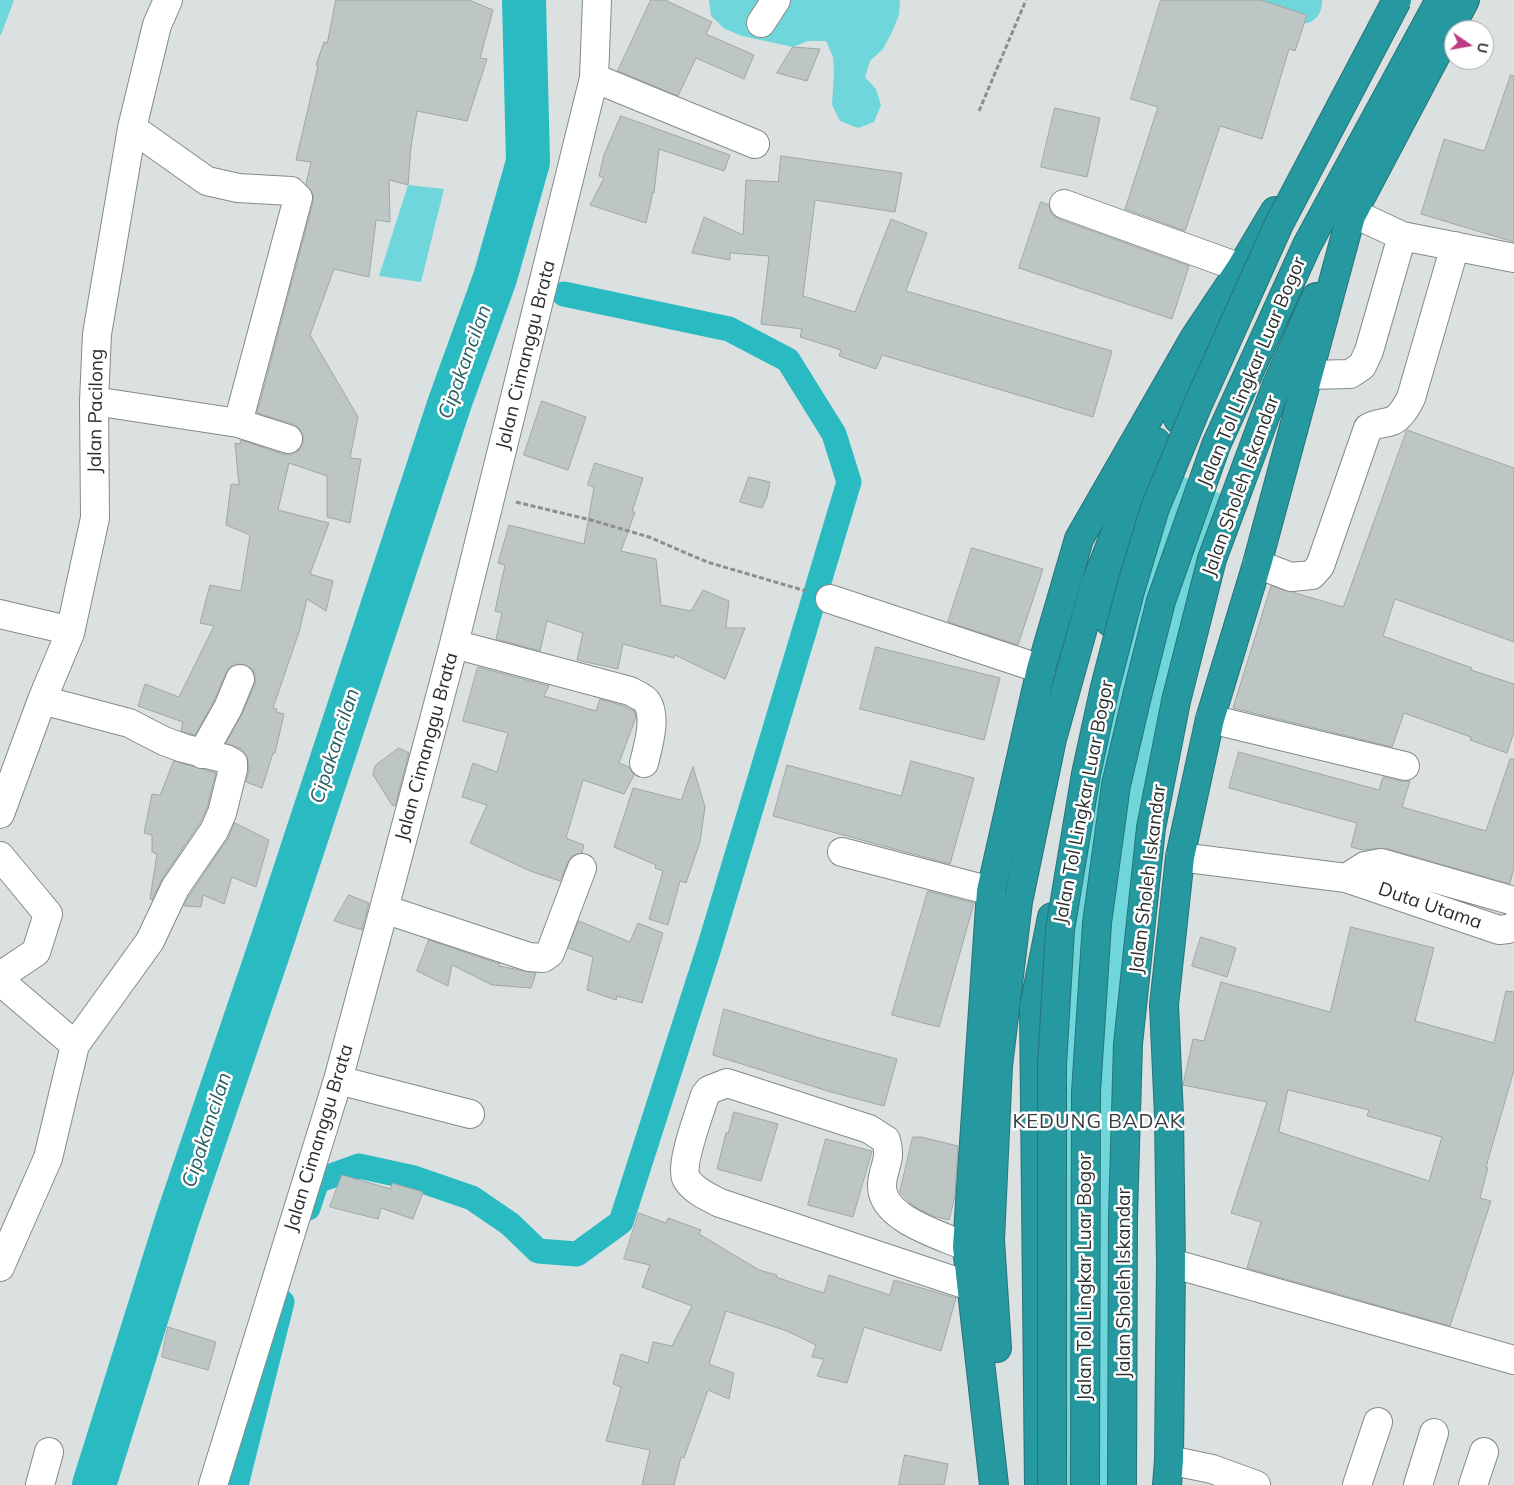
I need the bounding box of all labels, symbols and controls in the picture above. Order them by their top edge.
north arrow [1444,20,1494,70]
text: U [1473,41,1493,55]
street label: Jalan Tol Lingkar Luar Bogor [1193,253,1311,491]
street label: Jalan Cimanggu Brata [491,258,561,452]
water label: Cipakancilan [433,302,497,422]
street label: Jalan Pacilong [84,348,108,474]
street label: Jalan Sholeh Iskandar [1198,392,1284,580]
street label: Jalan Cimanggu Brata [391,650,463,844]
street label: Jalan Tol Lingkar Luar Bogor [1049,678,1119,926]
water label: Cipakancilan [305,685,365,807]
street label: Jalan Sholeh Iskandar [1125,783,1171,975]
street label: Duta Utama [1375,878,1485,934]
street label: Jalan Cimanggu Brata [280,1042,358,1234]
water label: Cipakancilan [177,1069,237,1191]
district label: KEDUNG BADAK [1011,1110,1185,1134]
street label: Jalan Tol Lingkar Luar Bogor [1074,1153,1096,1401]
street label: Jalan Sholeh Iskandar [1113,1188,1135,1378]

